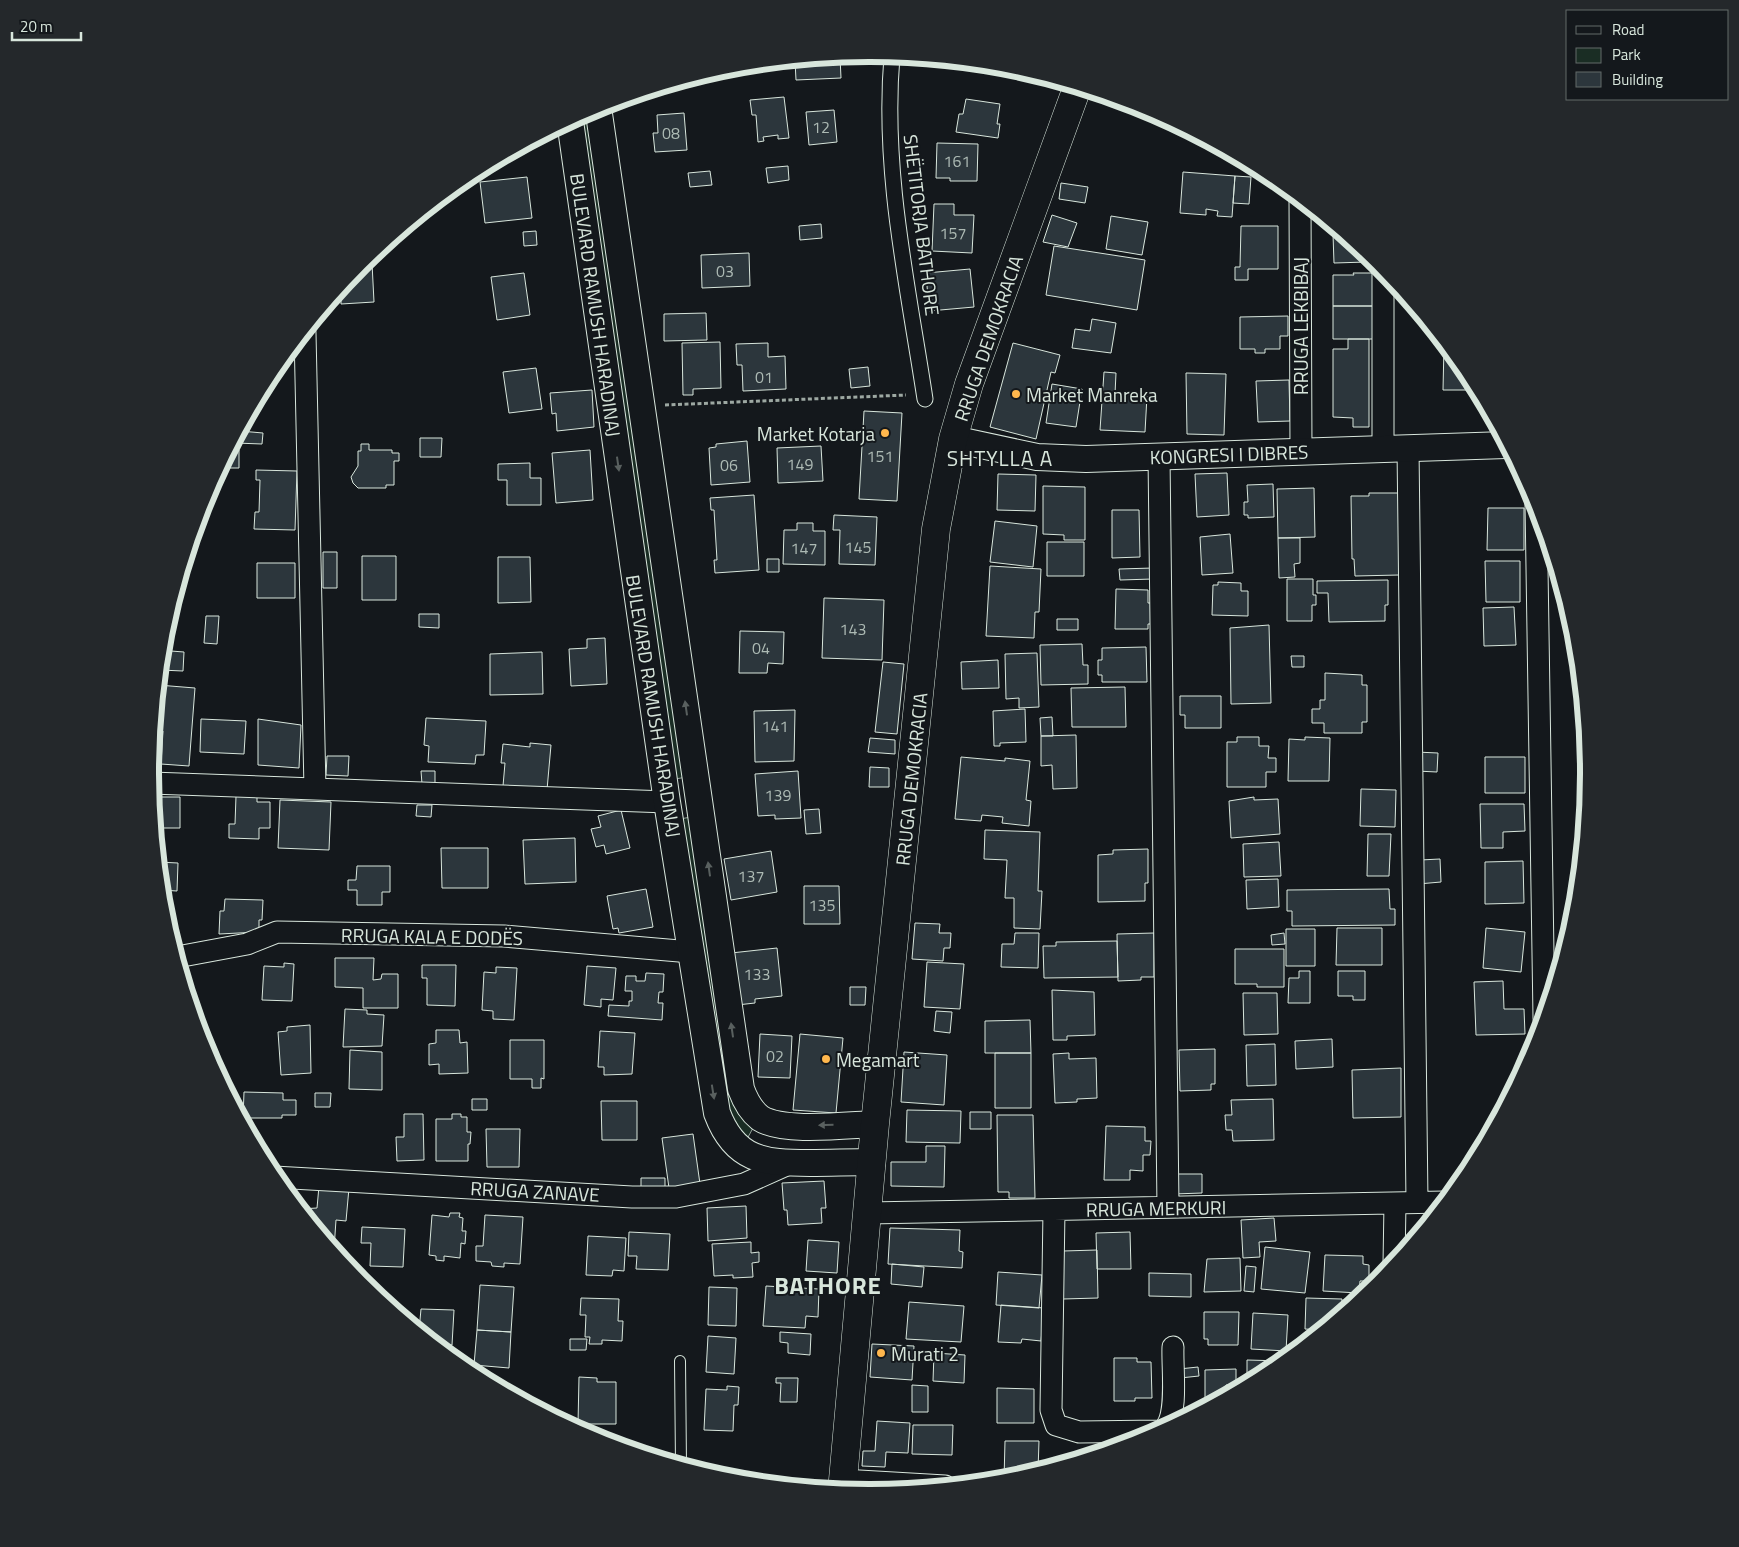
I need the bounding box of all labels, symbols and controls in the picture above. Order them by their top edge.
scale bar [12,10,81,42]
legend [1566,10,1729,100]
text: 20 m [20,15,53,38]
text: Road [1612,18,1644,41]
text: Park [1612,43,1641,66]
text: Building [1612,68,1663,91]
house number: 12 [812,115,830,139]
house number: 08 [662,121,680,145]
street label: SHËTITORJA BATHORE [896,133,948,317]
house number: 161 [944,149,970,173]
street label: BULEVARD RAMUSH HARADINAJ [563,172,629,438]
house number: 157 [940,221,966,245]
street label: RRUGA DEMOKRACIA [946,251,1030,425]
street label: RRUGA LEKBIBAJ [1286,257,1315,395]
house number: 03 [716,259,734,283]
house number: 01 [755,365,773,389]
place label: Market Manreka [1026,380,1158,409]
marker: Market Manreka [1010,388,1022,400]
place label: Market Kotarja [757,419,875,448]
marker: Market Kotarja [879,427,891,439]
street label: KONGRESI I DIBRES [1149,437,1309,471]
district label: SHTYLLA A [947,442,1053,474]
house number: 151 [867,444,893,468]
house number: 149 [787,452,813,476]
house number: 06 [720,453,738,477]
one-way arrow [614,457,622,473]
house number: 145 [845,535,871,559]
house number: 147 [791,536,817,560]
street label: BULEVARD RAMUSH HARADINAJ [619,573,689,839]
house number: 143 [840,617,866,641]
house number: 04 [752,636,770,660]
street label: RRUGA DEMOKRACIA [887,691,935,867]
one-way arrow [681,700,689,716]
house number: 141 [762,714,788,738]
house number: 139 [765,783,791,807]
one-way arrow [705,861,713,877]
house number: 137 [738,864,764,888]
house number: 135 [809,893,835,917]
street label: RRUGA KALA E DODËS [341,920,523,952]
house number: 133 [744,962,770,986]
one-way arrow [728,1022,736,1038]
house number: 02 [766,1044,784,1068]
place label: Megamart [836,1045,920,1074]
marker: Megamart [820,1053,832,1065]
one-way arrow [709,1084,717,1100]
one-way arrow [818,1121,834,1129]
street label: RRUGA ZANAVE [470,1173,600,1209]
street label: RRUGA MERKURI [1086,1192,1226,1224]
district label: BATHORE [774,1267,882,1303]
place label: Murati 2 [891,1339,959,1368]
marker: Murati 2 [875,1347,887,1359]

